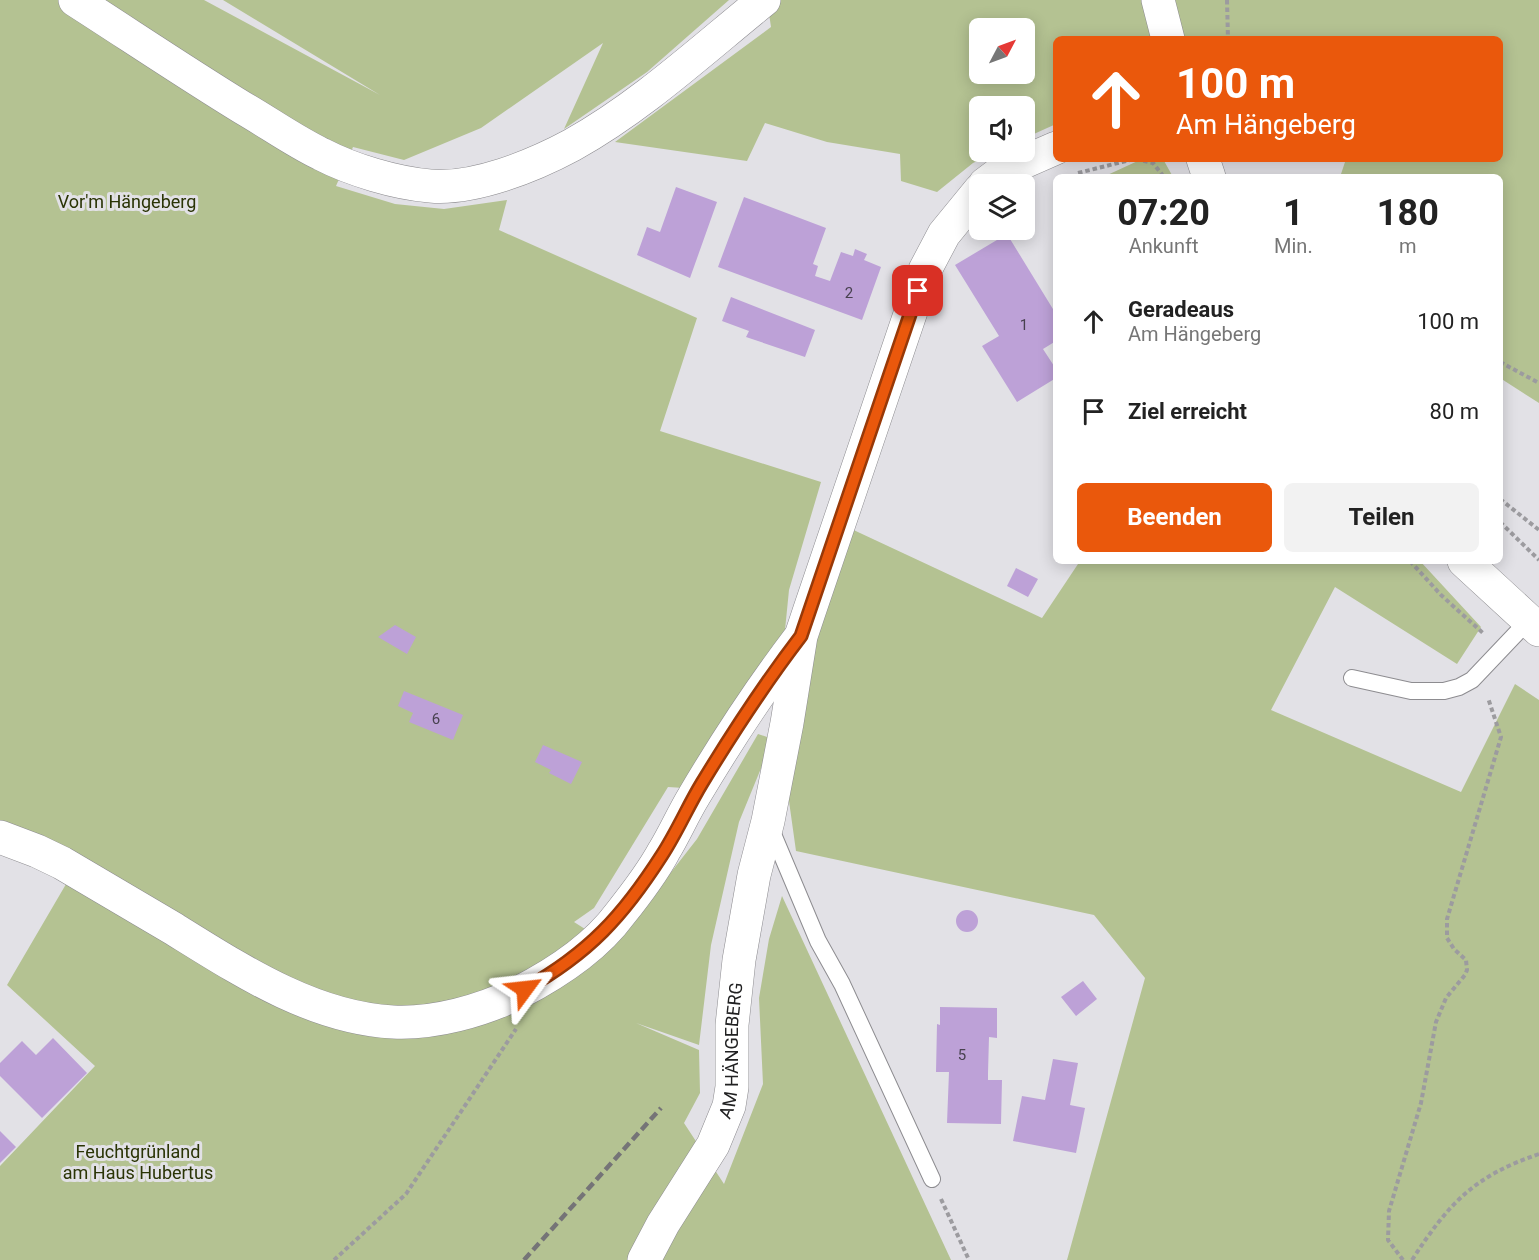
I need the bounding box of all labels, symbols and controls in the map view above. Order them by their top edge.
north arrow [969,18,1035,84]
map controls [969,18,1035,240]
text: 100 m [1176,59,1295,108]
icon: ahead [1077,60,1155,138]
button: sound [969,96,1035,162]
text: Am Hängeberg [1176,109,1356,141]
button: layers [969,174,1035,240]
park label: Vor'm Hängeberg [58,191,196,212]
text: 07:20 [1117,192,1210,234]
text: 1 [1283,192,1304,234]
text: 180 [1377,192,1439,234]
text: Ankunft [1129,234,1198,258]
text: Min. [1274,234,1313,258]
text: m [1399,234,1417,258]
pin [892,265,943,316]
icon: arrive [901,274,934,307]
house number: 2 [845,284,853,302]
text: Geradeaus [1128,297,1234,322]
icon: ahead [1077,305,1110,338]
text: 100 m [1417,309,1479,334]
house number: 1 [1020,316,1028,334]
text: Am Hängeberg [1128,322,1261,346]
icon: arrive [1077,395,1110,428]
text: Ziel erreicht [1128,399,1247,424]
text: 80 m [1430,399,1479,424]
button: Beenden [1077,483,1272,552]
button: Teilen [1284,483,1479,552]
house number: 6 [432,710,440,728]
position arrow [493,957,557,1021]
street label: AM HÄNGEBERG [714,981,747,1122]
house number: 5 [958,1046,966,1064]
park label: Feuchtgrünland am Haus Hubertus [63,1141,213,1183]

